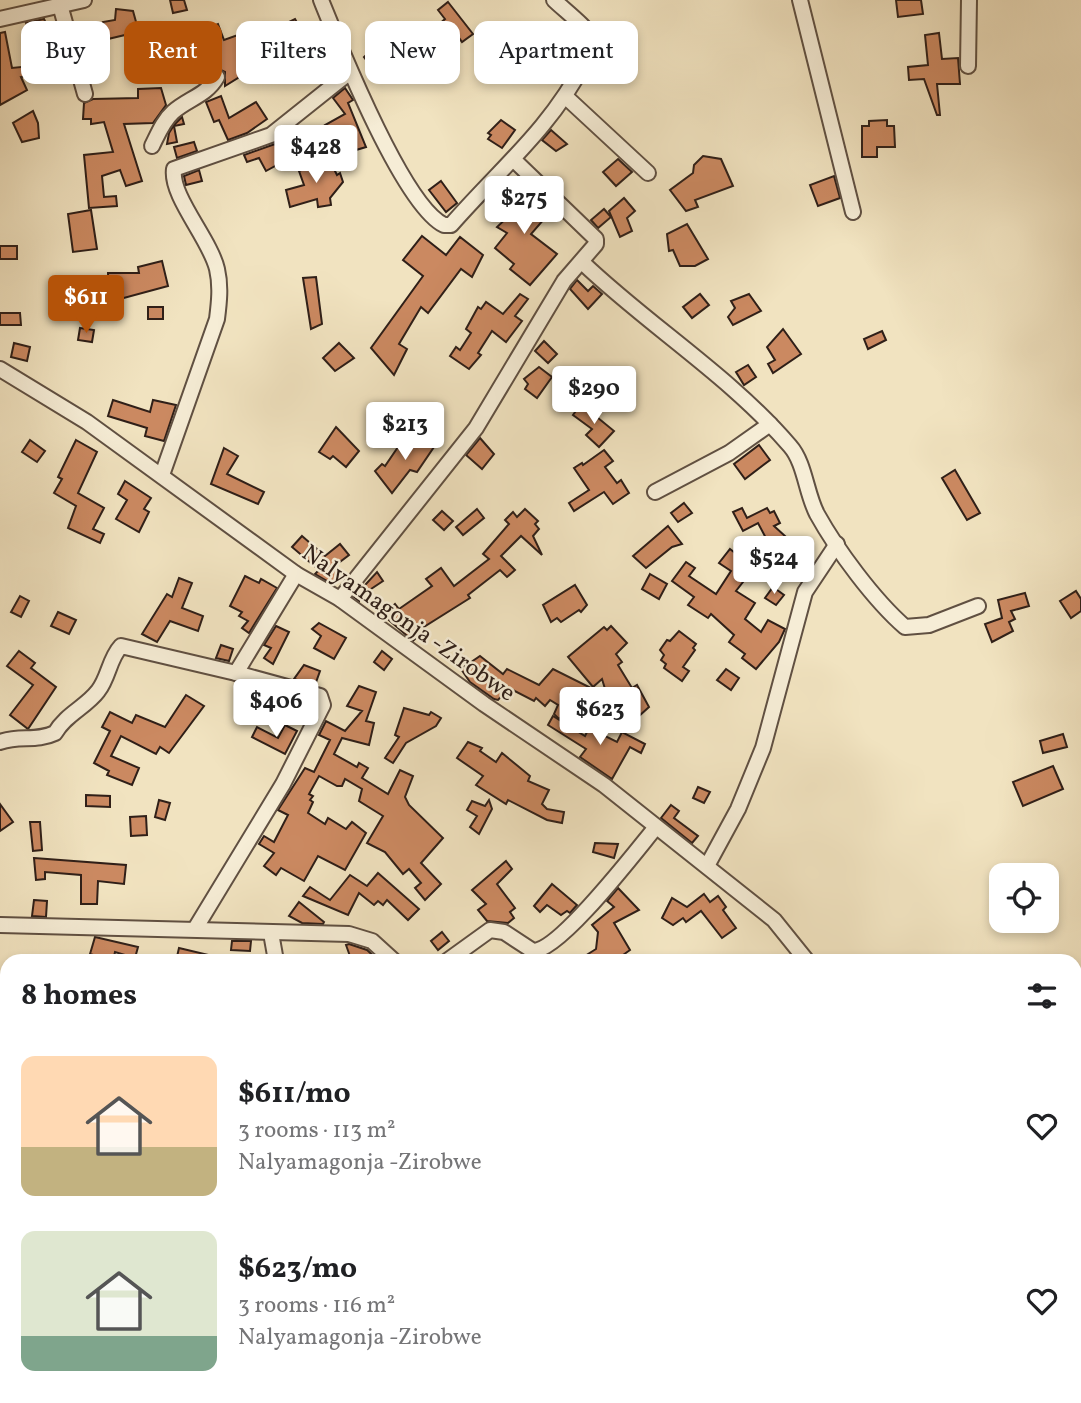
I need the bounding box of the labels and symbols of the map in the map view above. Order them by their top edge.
pin: $428 [275,125,357,185]
pin: $275 [483,176,565,236]
pin: $611 [45,276,127,335]
pin: $290 [553,366,635,426]
pin: $213 [364,402,446,462]
pin: $524 [733,536,815,596]
street label: Nalyamagonja -Zirobwe [294,537,522,711]
pin: $406 [235,680,317,739]
pin: $623 [559,688,641,747]

